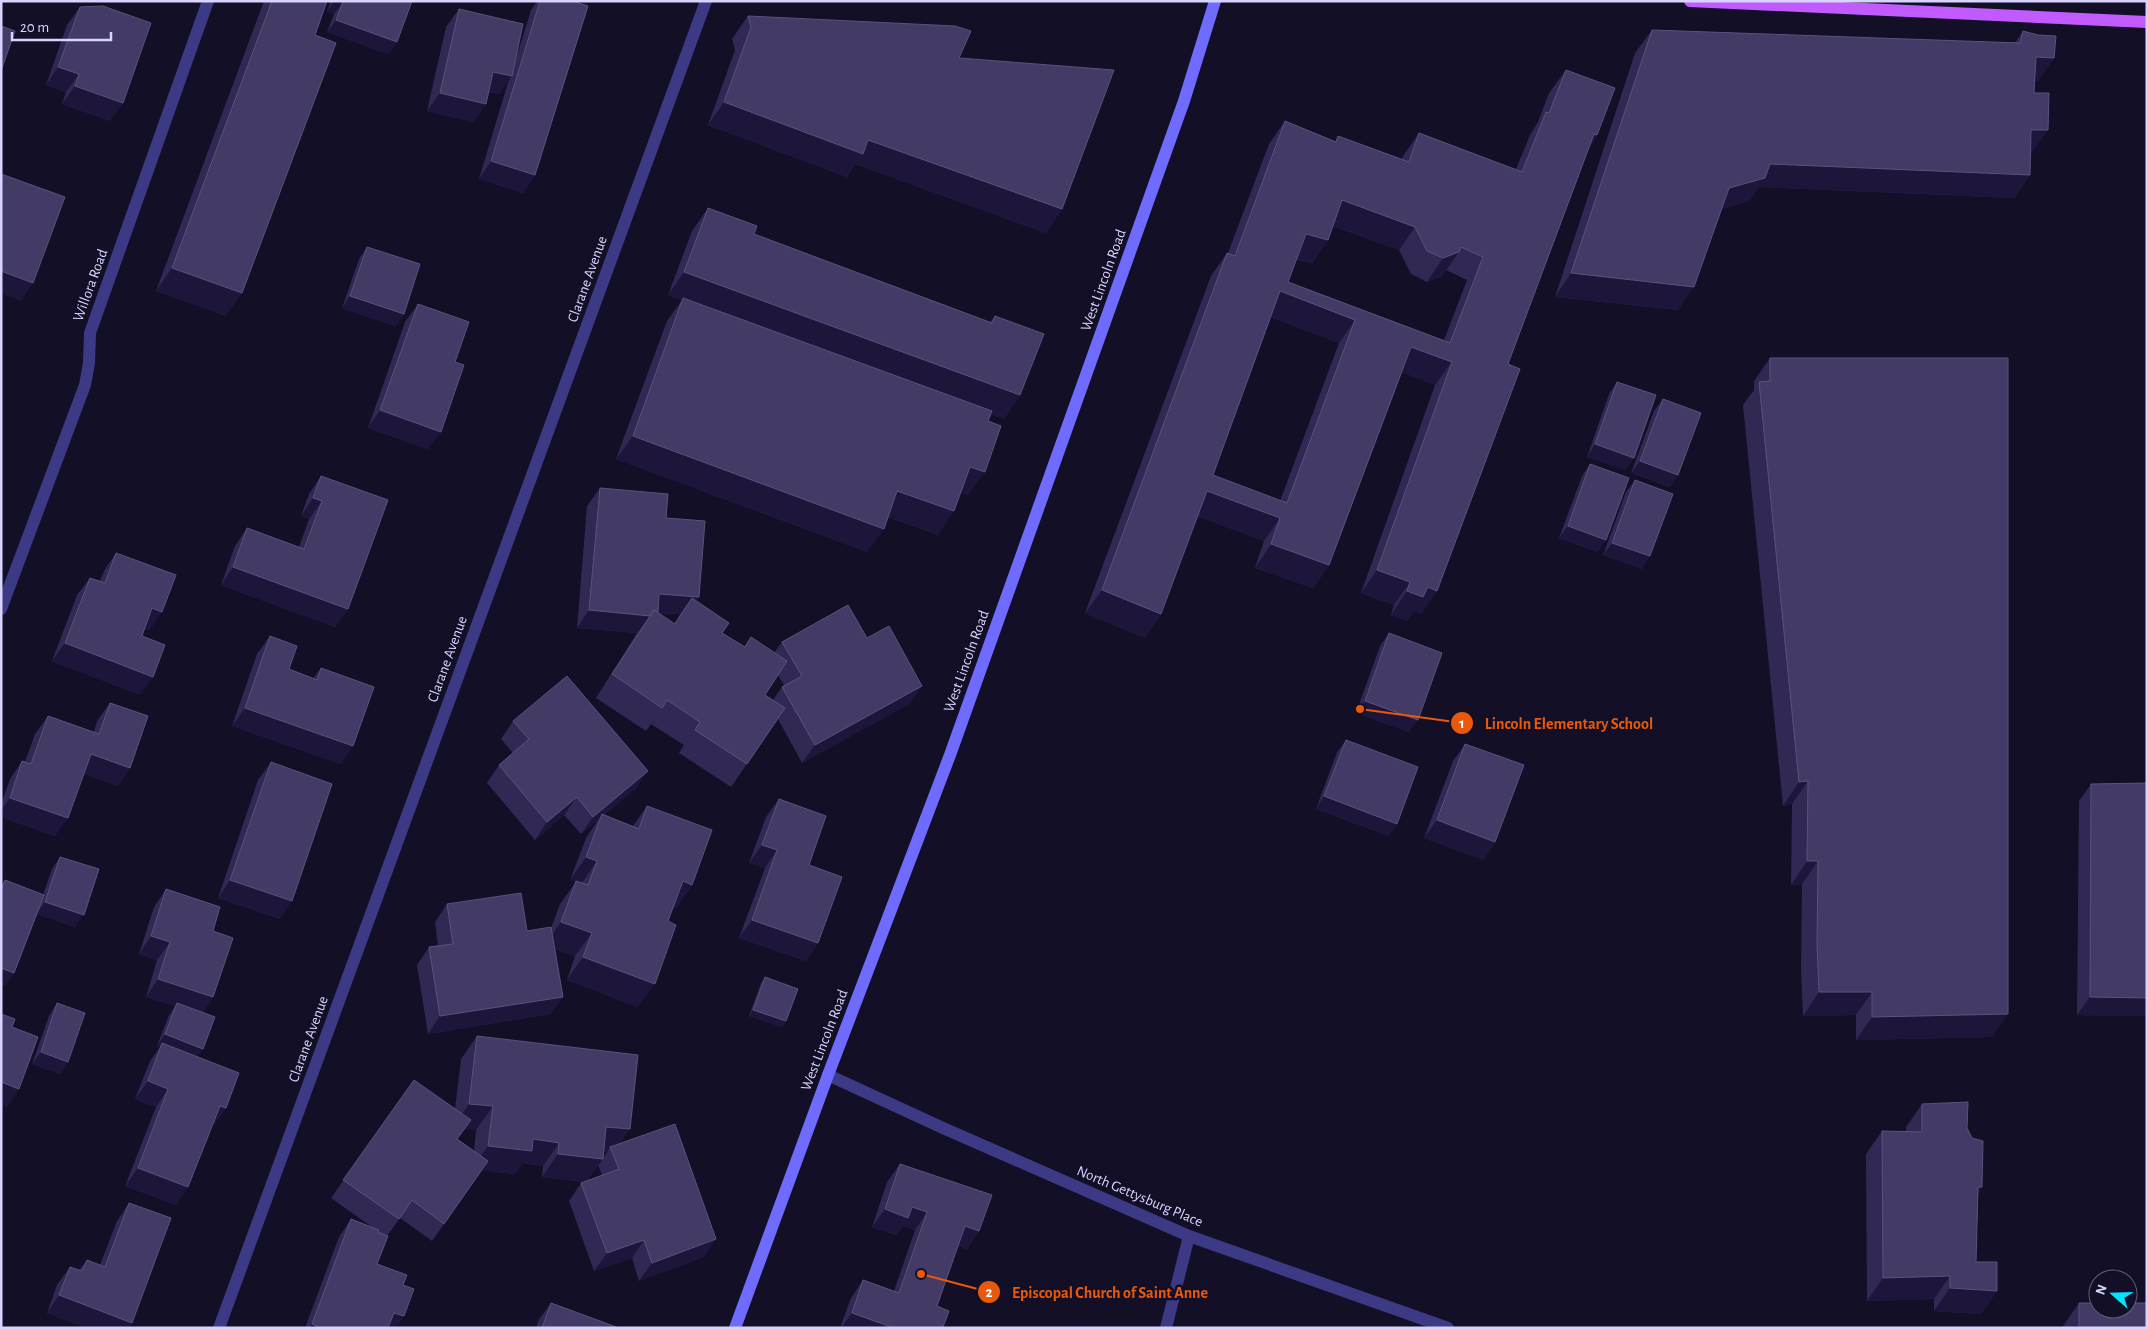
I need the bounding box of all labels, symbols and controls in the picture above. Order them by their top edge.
scale bar [12,10,111,42]
text: 20 m [20,20,49,35]
street label: West Lincoln Road [1078,227,1129,333]
street label: Clarane Avenue [565,234,610,324]
street label: Willora Road [70,247,111,323]
street label: West Lincoln Road [941,608,992,714]
street label: Clarane Avenue [425,614,470,704]
callout: Lincoln Elementary School [1450,708,1663,739]
text: 1 [1459,716,1465,731]
text: Lincoln Elementary School [1485,716,1653,733]
street label: West Lincoln Road [798,987,851,1093]
street label: Clarane Avenue [286,994,331,1084]
street label: North Gettysburg Place [1075,1163,1205,1230]
north arrow [2088,1269,2138,1319]
callout: Episcopal Church of Saint Anne [976,1277,1218,1308]
text: N [2093,1283,2110,1297]
text: 2 [985,1285,993,1300]
text: Episcopal Church of Saint Anne [1012,1285,1209,1301]

